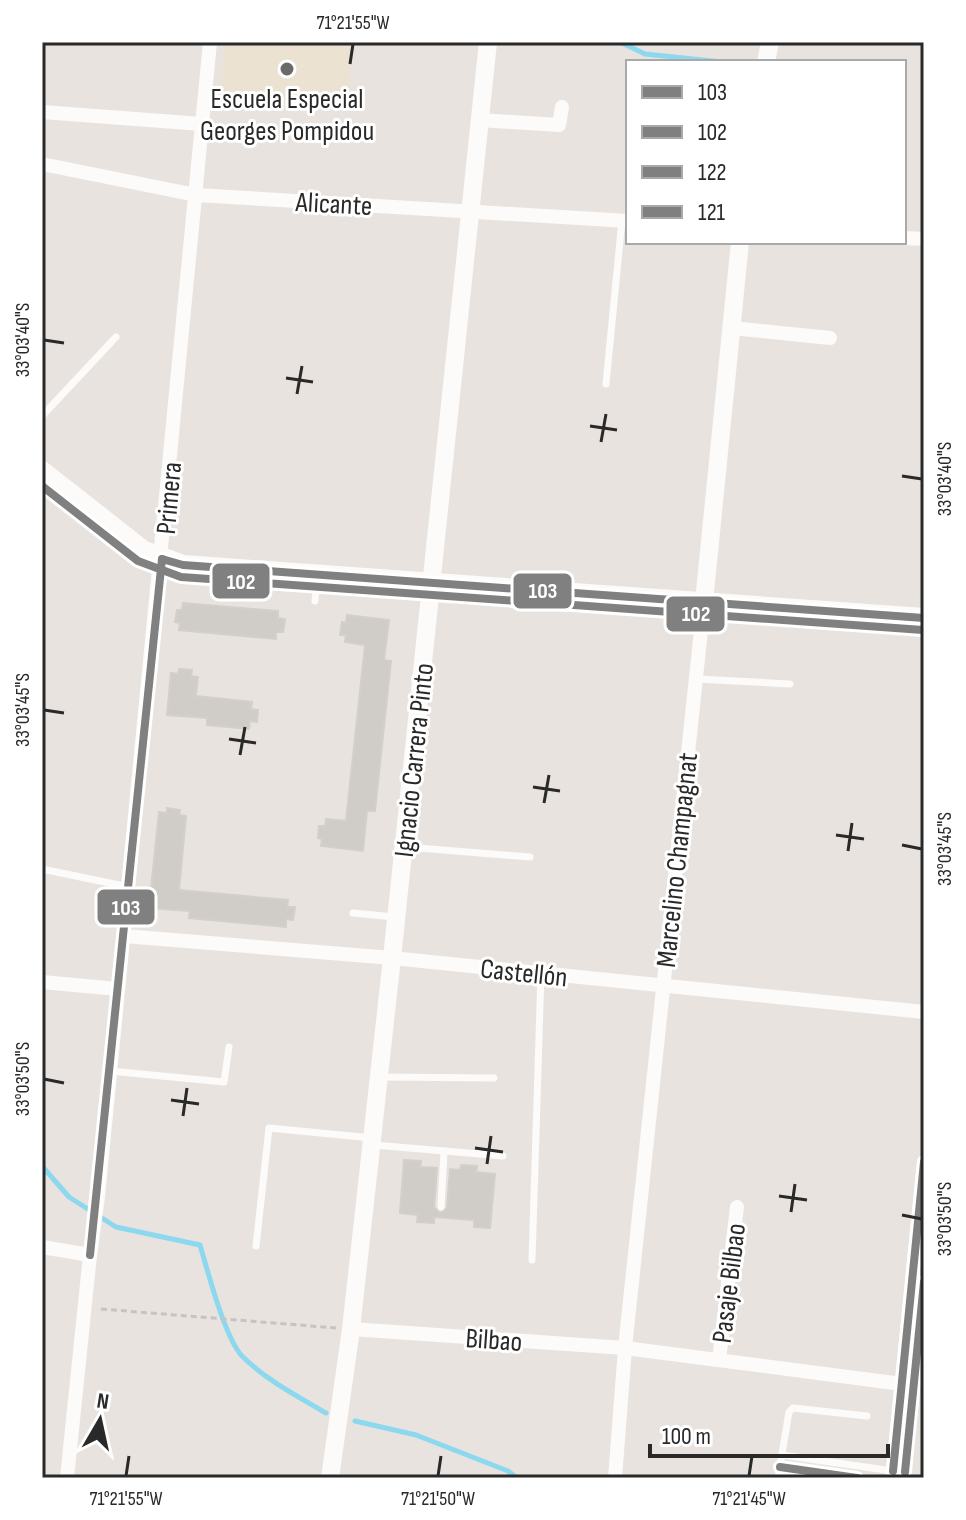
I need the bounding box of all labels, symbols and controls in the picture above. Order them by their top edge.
text: 71°21'55"W [316,11,390,35]
marker: Escuela Especial Georges Pompidou [278,60,296,78]
legend [626,60,906,244]
text: 103 [698,78,727,107]
place label: Escuela Especial Georges Pompidou [200,83,374,148]
text: 102 [698,118,727,147]
text: 122 [698,158,726,187]
street label: Alicante [294,186,373,223]
text: 121 [698,198,726,227]
text: 33°03'40"S [11,303,35,377]
text: 33°03'40"S [933,442,957,516]
street label: Primera [150,460,189,536]
line badge: 102 [211,562,271,600]
text: 102 [227,569,255,596]
line badge: 103 [512,572,573,610]
text: 103 [529,578,558,605]
line badge: 102 [665,595,726,633]
text: 102 [682,601,710,628]
street label: Ignacio Carrera Pinto [388,662,441,859]
text: 33°03'45"S [11,673,35,747]
street label: Marcelino Champagnat [650,751,705,969]
text: 33°03'45"S [933,812,957,886]
line badge: 103 [96,888,156,926]
text: 103 [112,895,141,922]
street label: Castellón [479,953,569,994]
text: 33°03'50"S [11,1042,35,1116]
text: 33°03'50"S [933,1182,957,1256]
street label: Pasaje Bilbao [706,1221,753,1345]
street label: Bilbao [464,1322,523,1359]
north arrow [60,1380,140,1460]
text: N [95,1387,111,1416]
scale bar [650,1408,888,1458]
text: 100 m [662,1422,711,1451]
text: 71°21'55"W [89,1487,163,1511]
text: 71°21'50"W [401,1487,475,1511]
text: 71°21'45"W [712,1487,786,1511]

